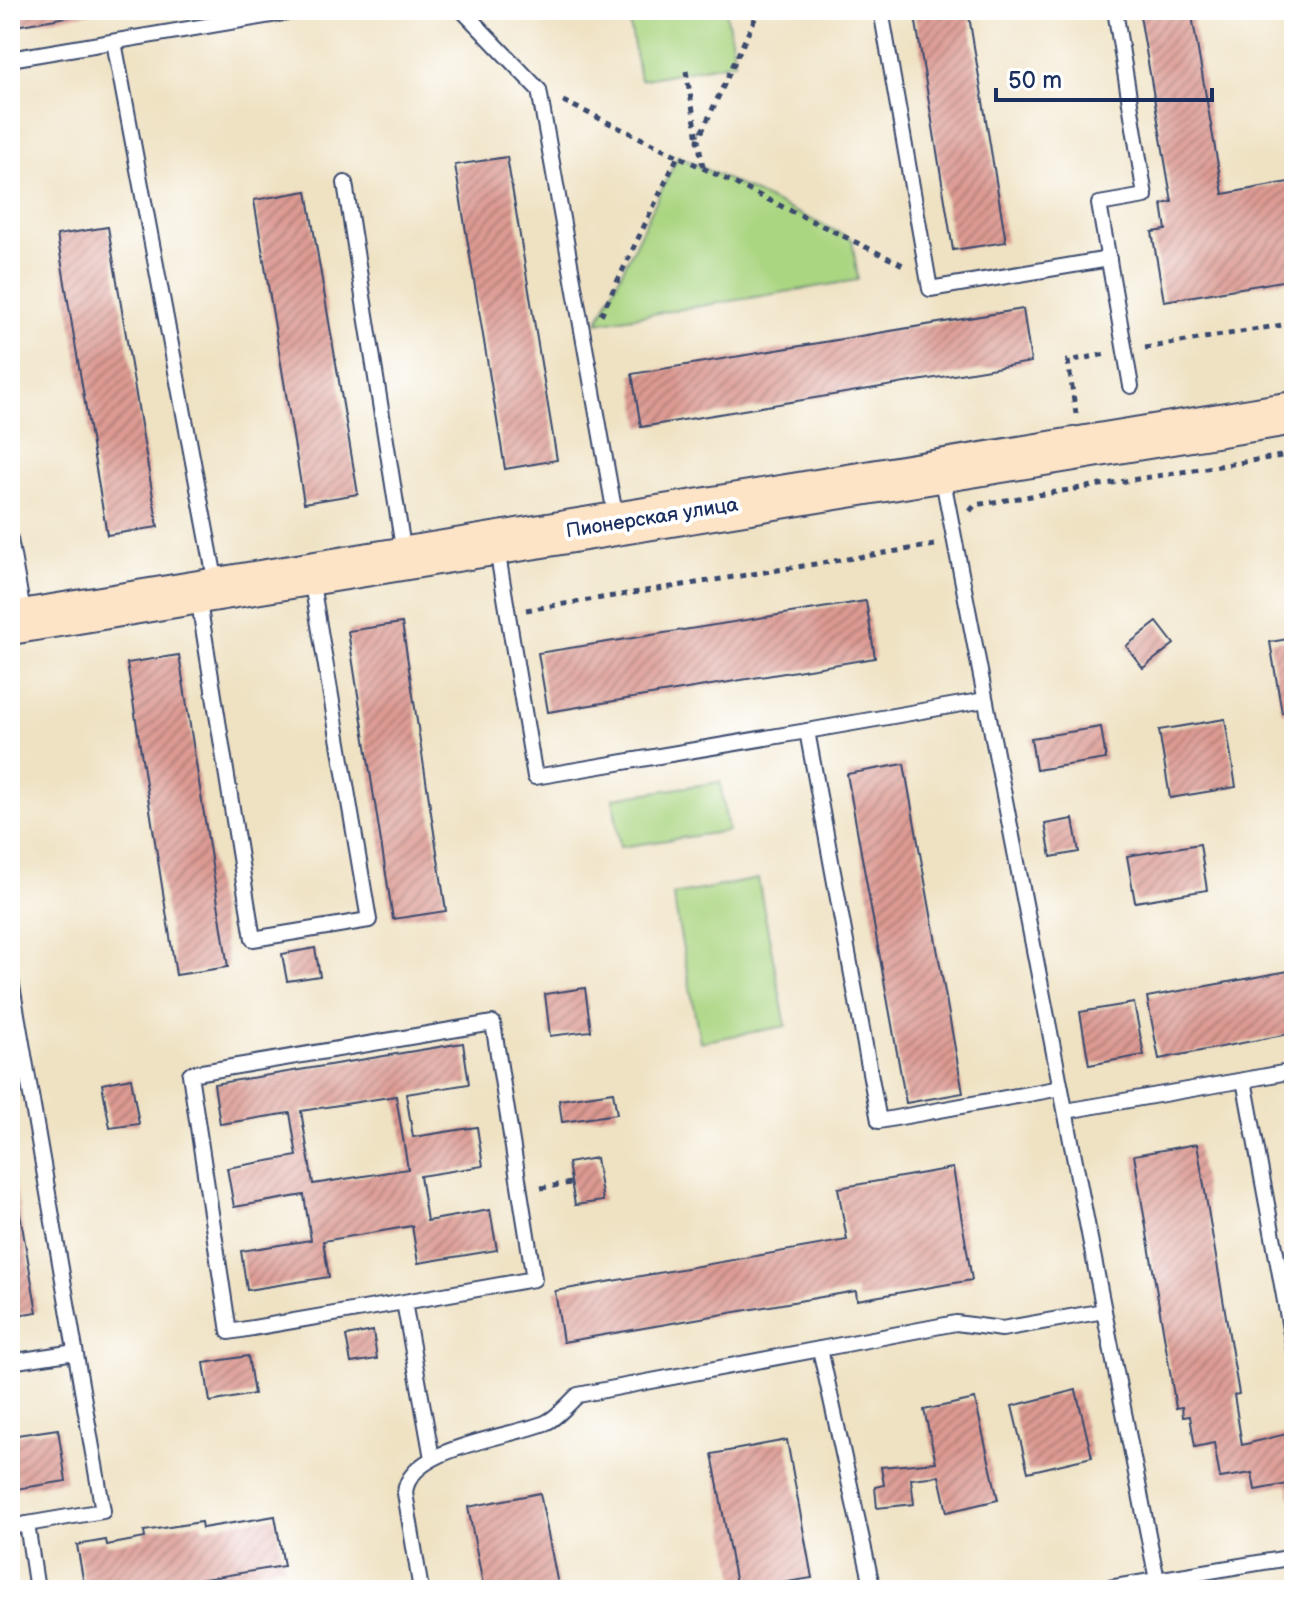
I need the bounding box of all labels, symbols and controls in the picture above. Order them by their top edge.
scale bar [996,52,1212,102]
text: 50 m [1008,66,1062,95]
street label: Пионерская улица [564,493,740,543]

